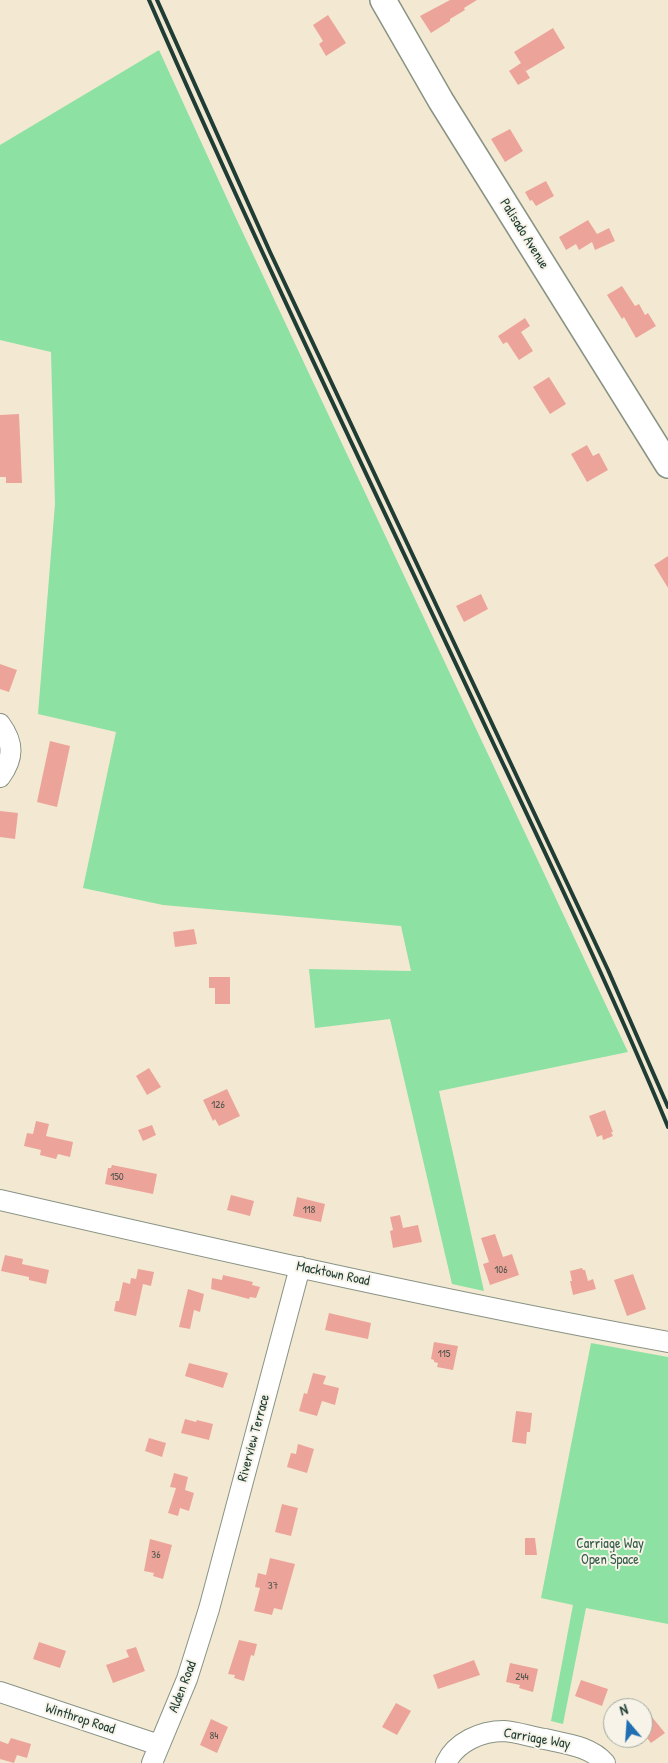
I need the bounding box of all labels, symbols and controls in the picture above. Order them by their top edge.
street label: Palisado Avenue [496,196,552,272]
house number: 126 [211,1098,225,1112]
house number: 150 [110,1170,124,1184]
house number: 118 [303,1203,315,1217]
street label: Macktown Road [295,1258,371,1290]
house number: 106 [494,1263,508,1277]
house number: 115 [438,1347,450,1361]
street label: Riverview Terrace [234,1393,274,1483]
park label: Carriage Way Open Space [576,1536,644,1568]
house number: 36 [151,1548,161,1562]
house number: 37 [268,1579,278,1593]
street label: Alden Road [165,1659,201,1715]
house number: 244 [515,1670,529,1684]
north arrow [603,1698,653,1748]
text: N [617,1699,630,1719]
street label: Winthrop Road [43,1700,117,1738]
street label: Carriage Way [502,1725,572,1753]
house number: 84 [210,1729,218,1743]

